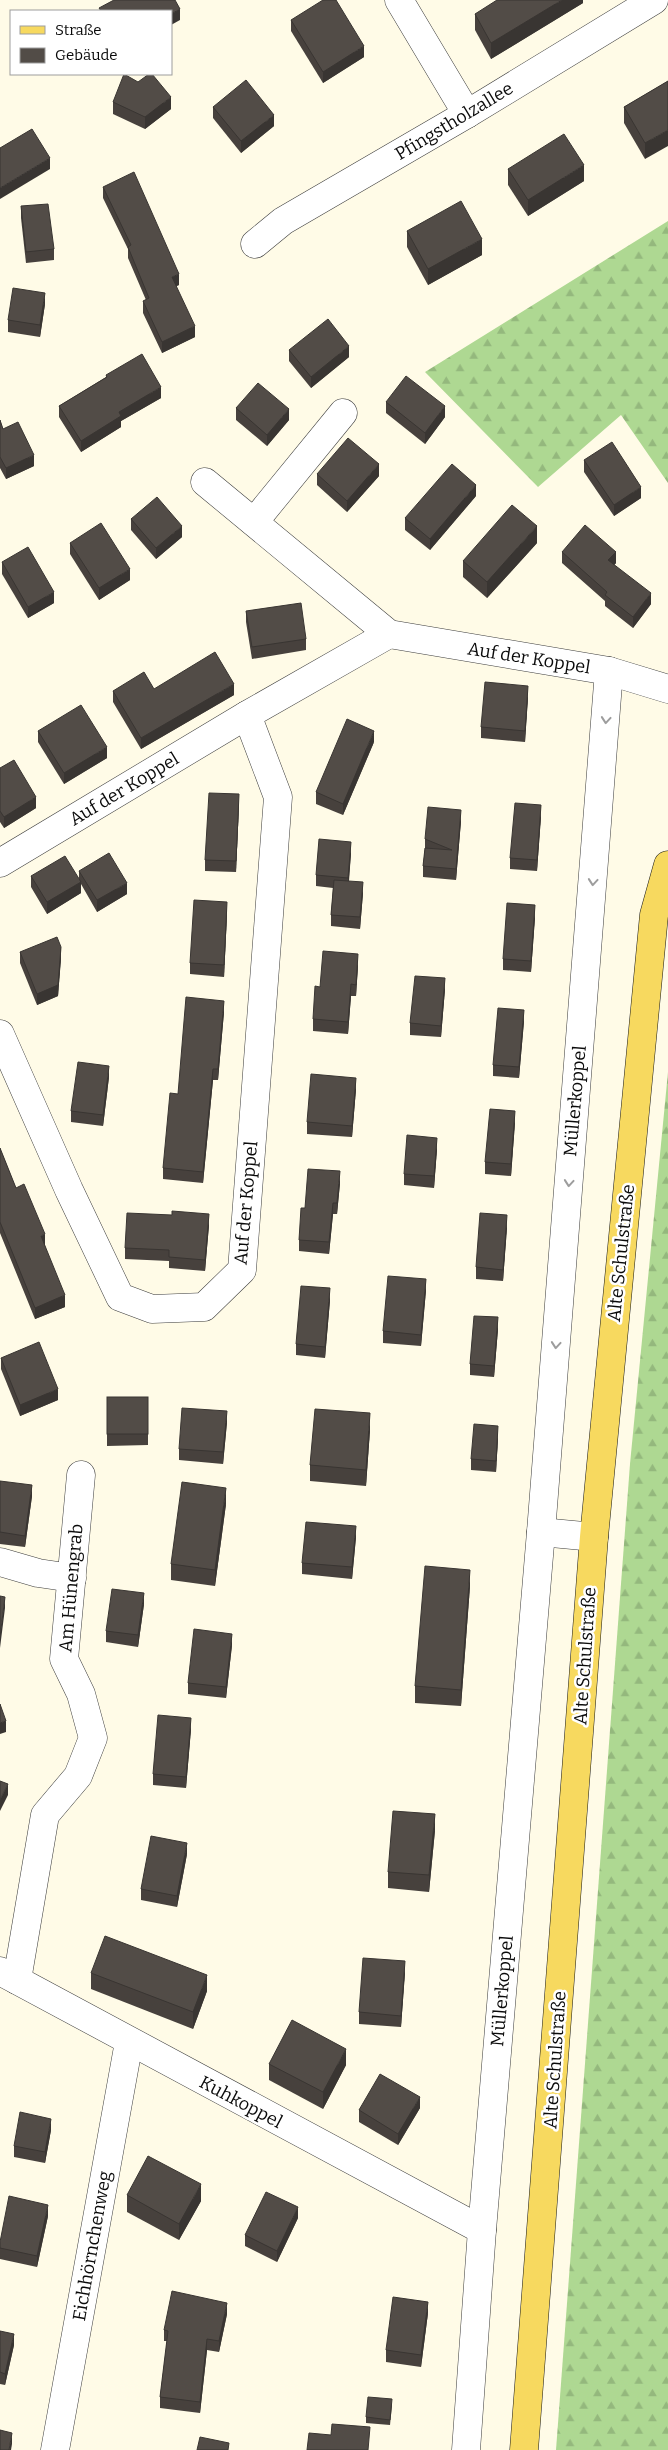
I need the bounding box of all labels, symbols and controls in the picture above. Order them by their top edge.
legend [10,10,172,75]
text: Straße [55,21,101,39]
text: Gebäude [55,46,118,64]
street label: Pfingstholzallee [391,77,517,165]
street label: Auf der Koppel [466,637,592,679]
one-way arrow [600,716,611,724]
street label: Auf der Koppel [65,748,183,830]
one-way arrow [588,878,599,886]
street label: Müllerkoppel [559,1045,591,1157]
street label: Auf der Koppel [230,1140,262,1266]
one-way arrow [564,1179,575,1187]
street label: Alte Schulstraße [603,1183,639,1323]
one-way arrow [551,1341,562,1349]
street label: Am Hünengrab [54,1523,88,1653]
street label: Alte Schulstraße [569,1586,601,1726]
street label: Müllerkoppel [486,1935,518,2047]
street label: Alte Schulstraße [539,1990,571,2130]
street label: Kuhkoppel [196,2071,286,2133]
street label: Eichhörnchenweg [68,2169,116,2323]

